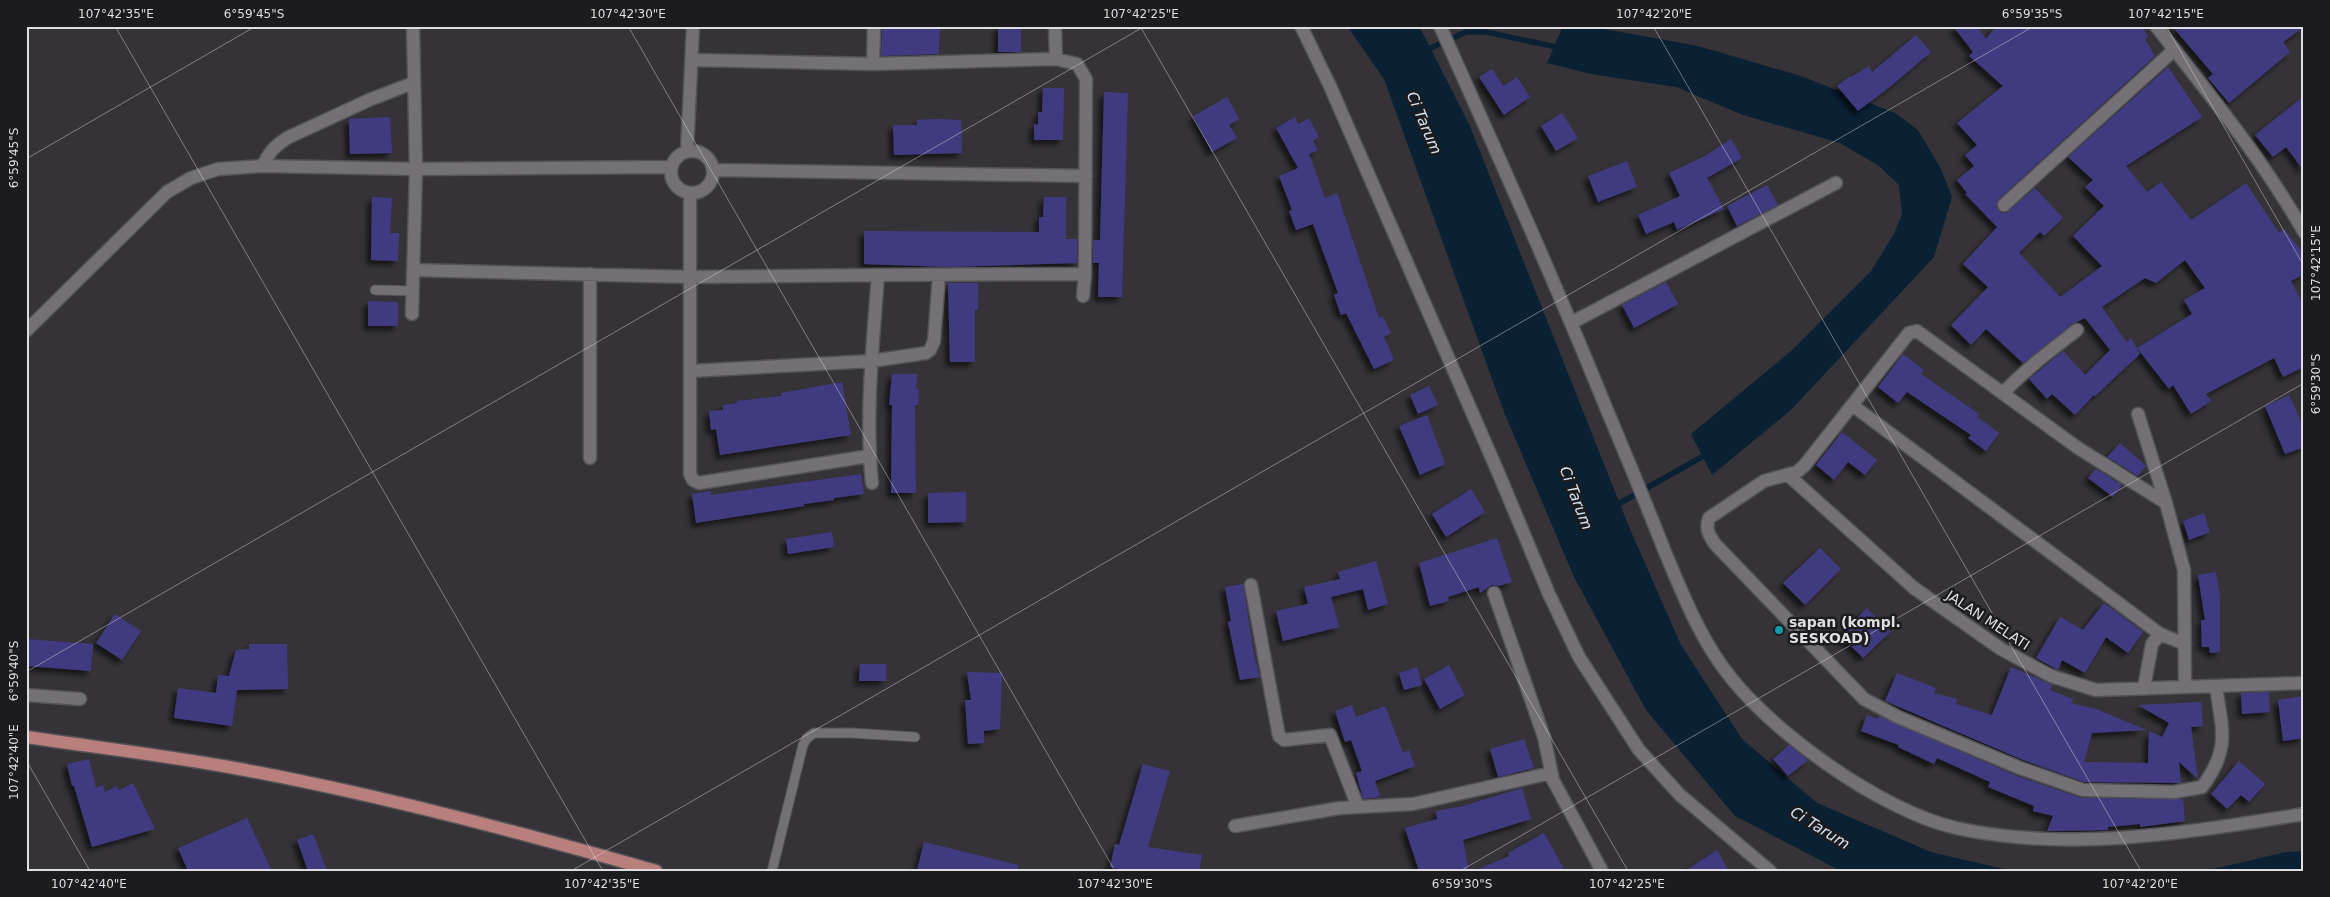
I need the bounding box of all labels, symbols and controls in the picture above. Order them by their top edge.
text: 107°42'35"E [78,7,154,21]
text: 6°59'45"S [224,7,284,21]
text: 107°42'30"E [590,7,666,21]
text: 107°42'25"E [1103,7,1179,21]
text: 107°42'20"E [1616,7,1692,21]
text: 6°59'35"S [2002,7,2062,21]
text: 107°42'15"E [2128,7,2204,21]
water label: Ci Tarum [1403,89,1445,157]
text: 6°59'45"S [7,128,21,188]
text: 107°42'15"E [2309,225,2323,301]
text: 6°59'30"S [2309,354,2323,414]
water label: Ci Tarum [1556,464,1596,532]
street label: JALAN MELATI [1942,587,2033,653]
place label: sapan (kompl. SESKOAD) [1789,614,1901,646]
marker: sapan (kompl. SESKOAD) [1773,624,1785,636]
text: 6°59'40"S [7,641,21,701]
text: 107°42'40"E [7,724,21,800]
water label: Ci Tarum [1787,803,1853,853]
text: 107°42'40"E [51,877,127,891]
text: 107°42'35"E [564,877,640,891]
text: 107°42'30"E [1077,877,1153,891]
text: 6°59'30"S [1432,877,1492,891]
text: 107°42'25"E [1589,877,1665,891]
text: 107°42'20"E [2102,877,2178,891]

